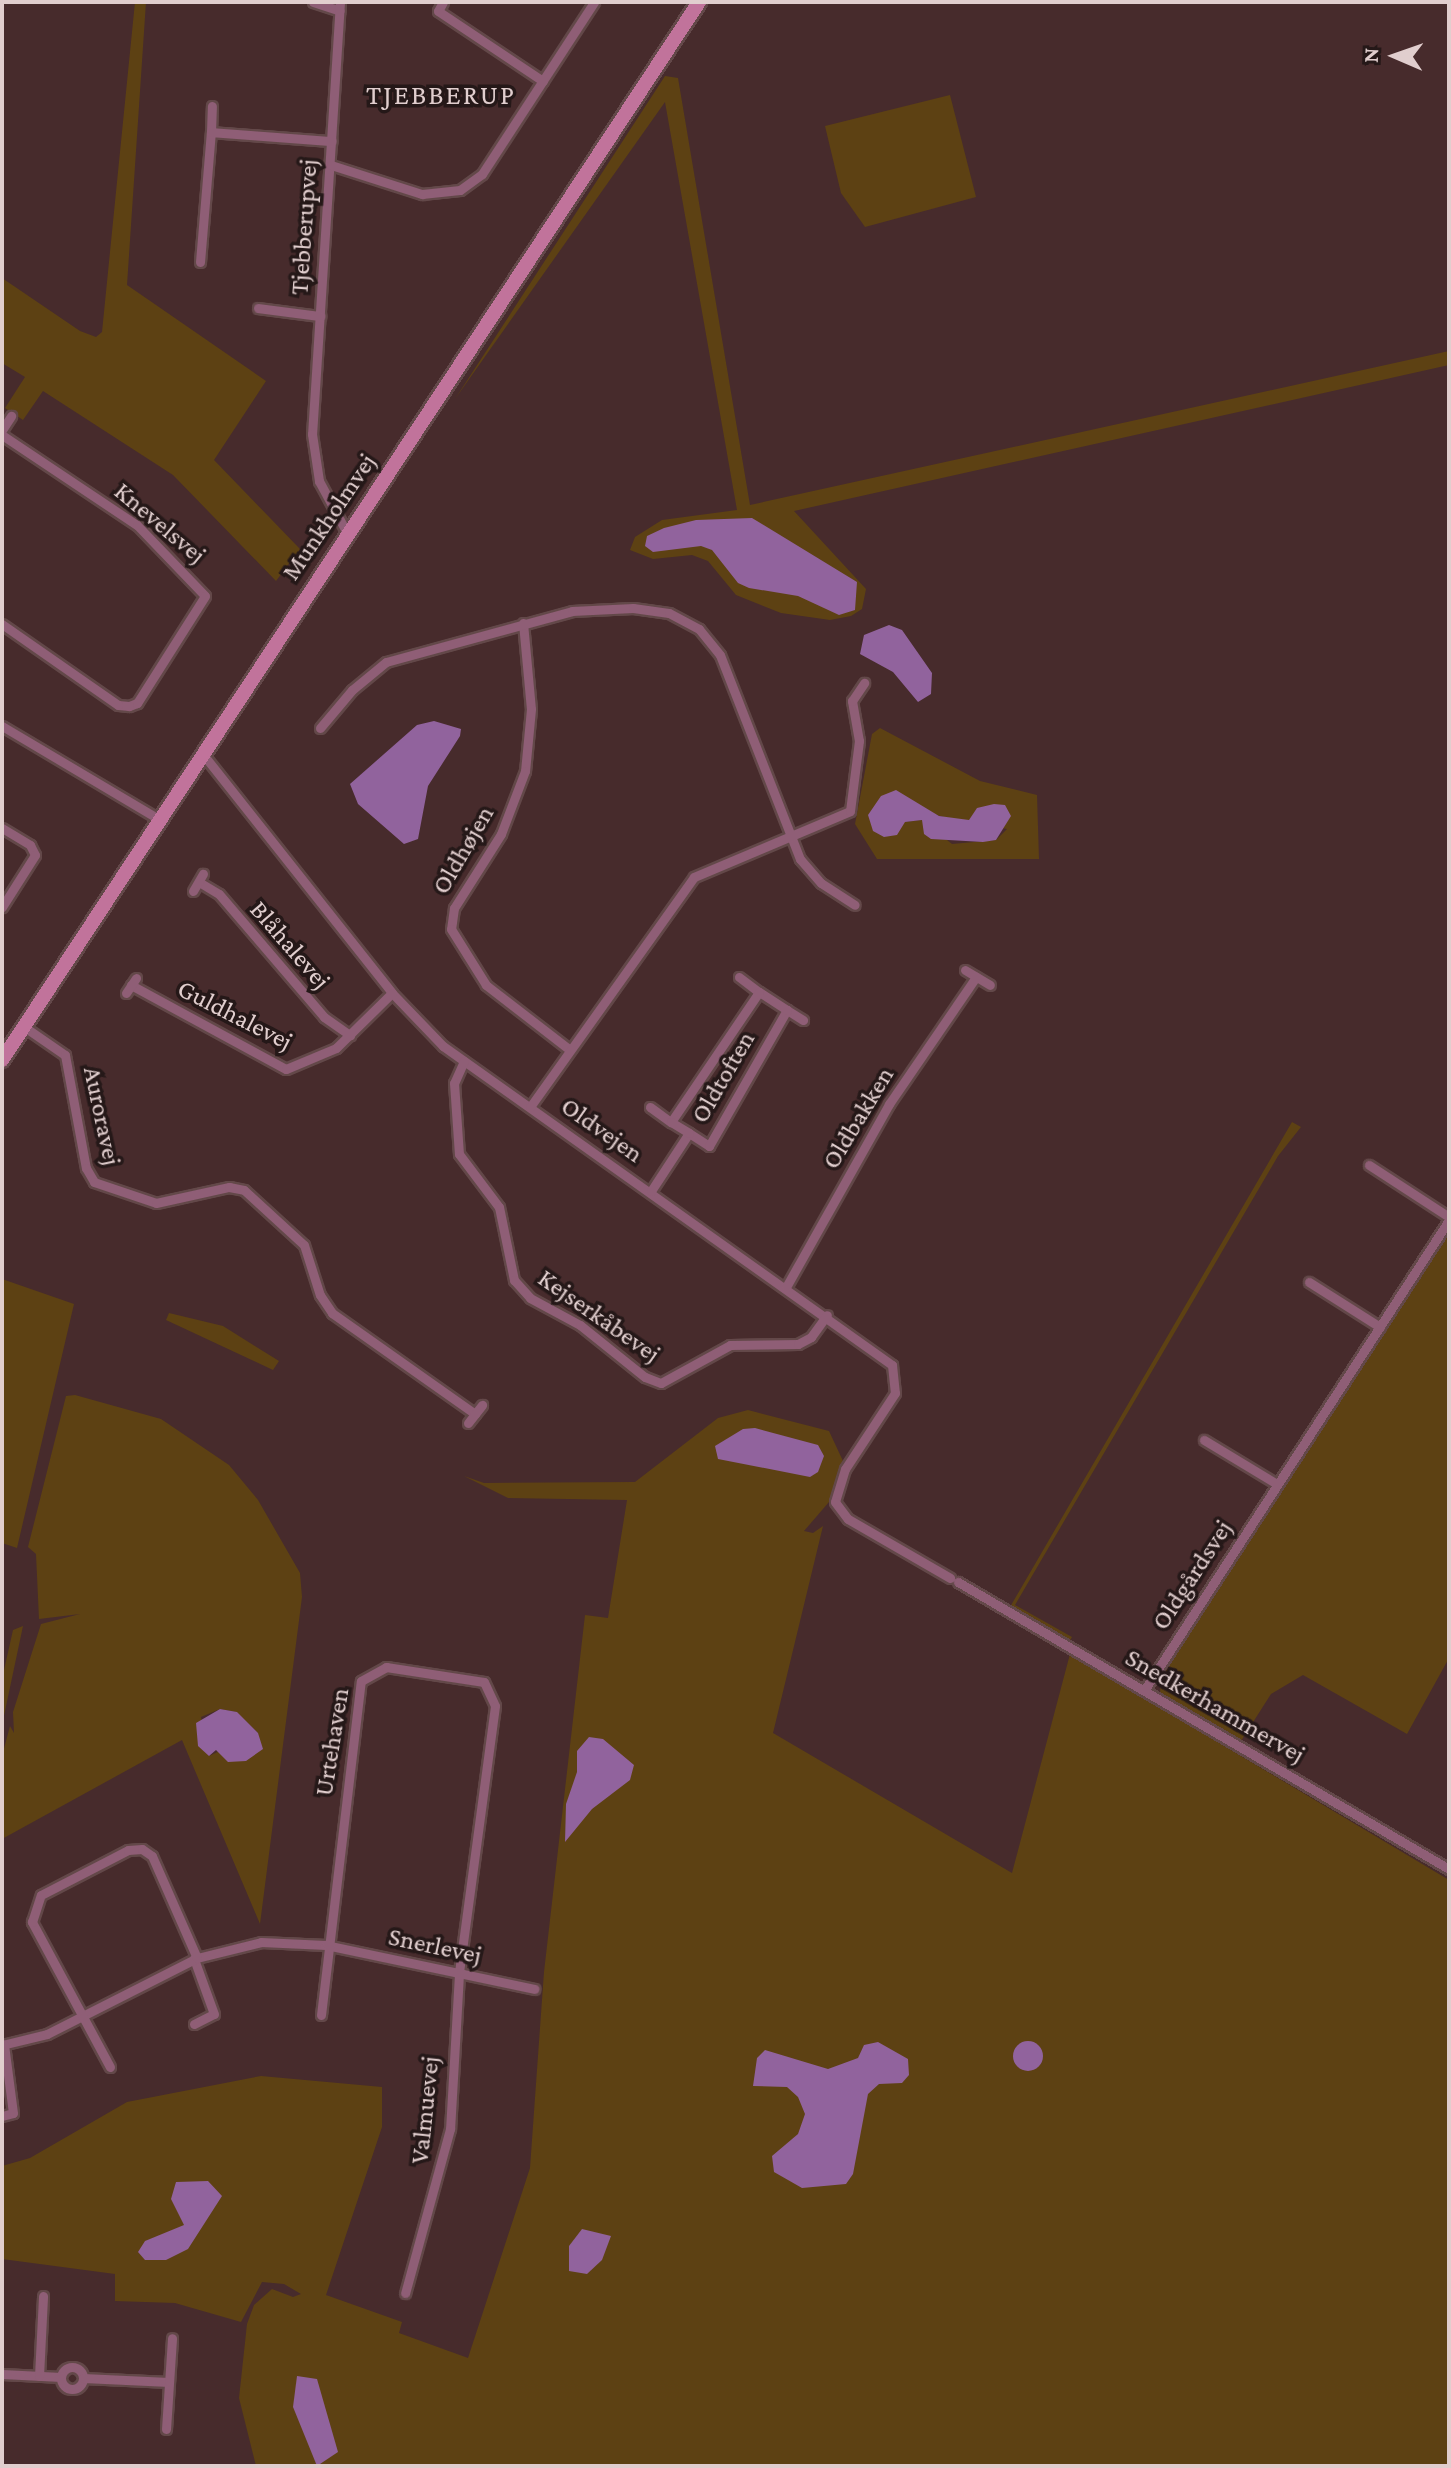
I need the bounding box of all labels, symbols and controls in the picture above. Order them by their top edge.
north arrow [1355,16,1435,96]
text: N [1358,47,1383,63]
district label: TJEBBERUP [366,78,516,112]
street label: Tjebberupvej [284,158,324,296]
street label: Munkholmvej [275,448,383,586]
street label: Knevelsvej [108,476,212,570]
street label: Oldhøjen [425,800,501,900]
street label: Blåhalevej [243,894,337,996]
street label: Guldhalevej [172,973,298,1057]
street label: Oldtoften [684,1026,762,1128]
street label: Oldbakken [815,1061,901,1175]
street label: Auroravej [76,1064,128,1168]
street label: Oldvejen [555,1091,649,1169]
street label: Kejserkåbevej [532,1263,666,1369]
street label: Oldgårdsvej [1145,1514,1239,1636]
street label: Snedkerhammervej [1120,1642,1310,1770]
street label: Urtehaven [308,1686,356,1798]
street label: Snerlevej [386,1921,484,1971]
street label: Valmuevej [404,2055,446,2165]

